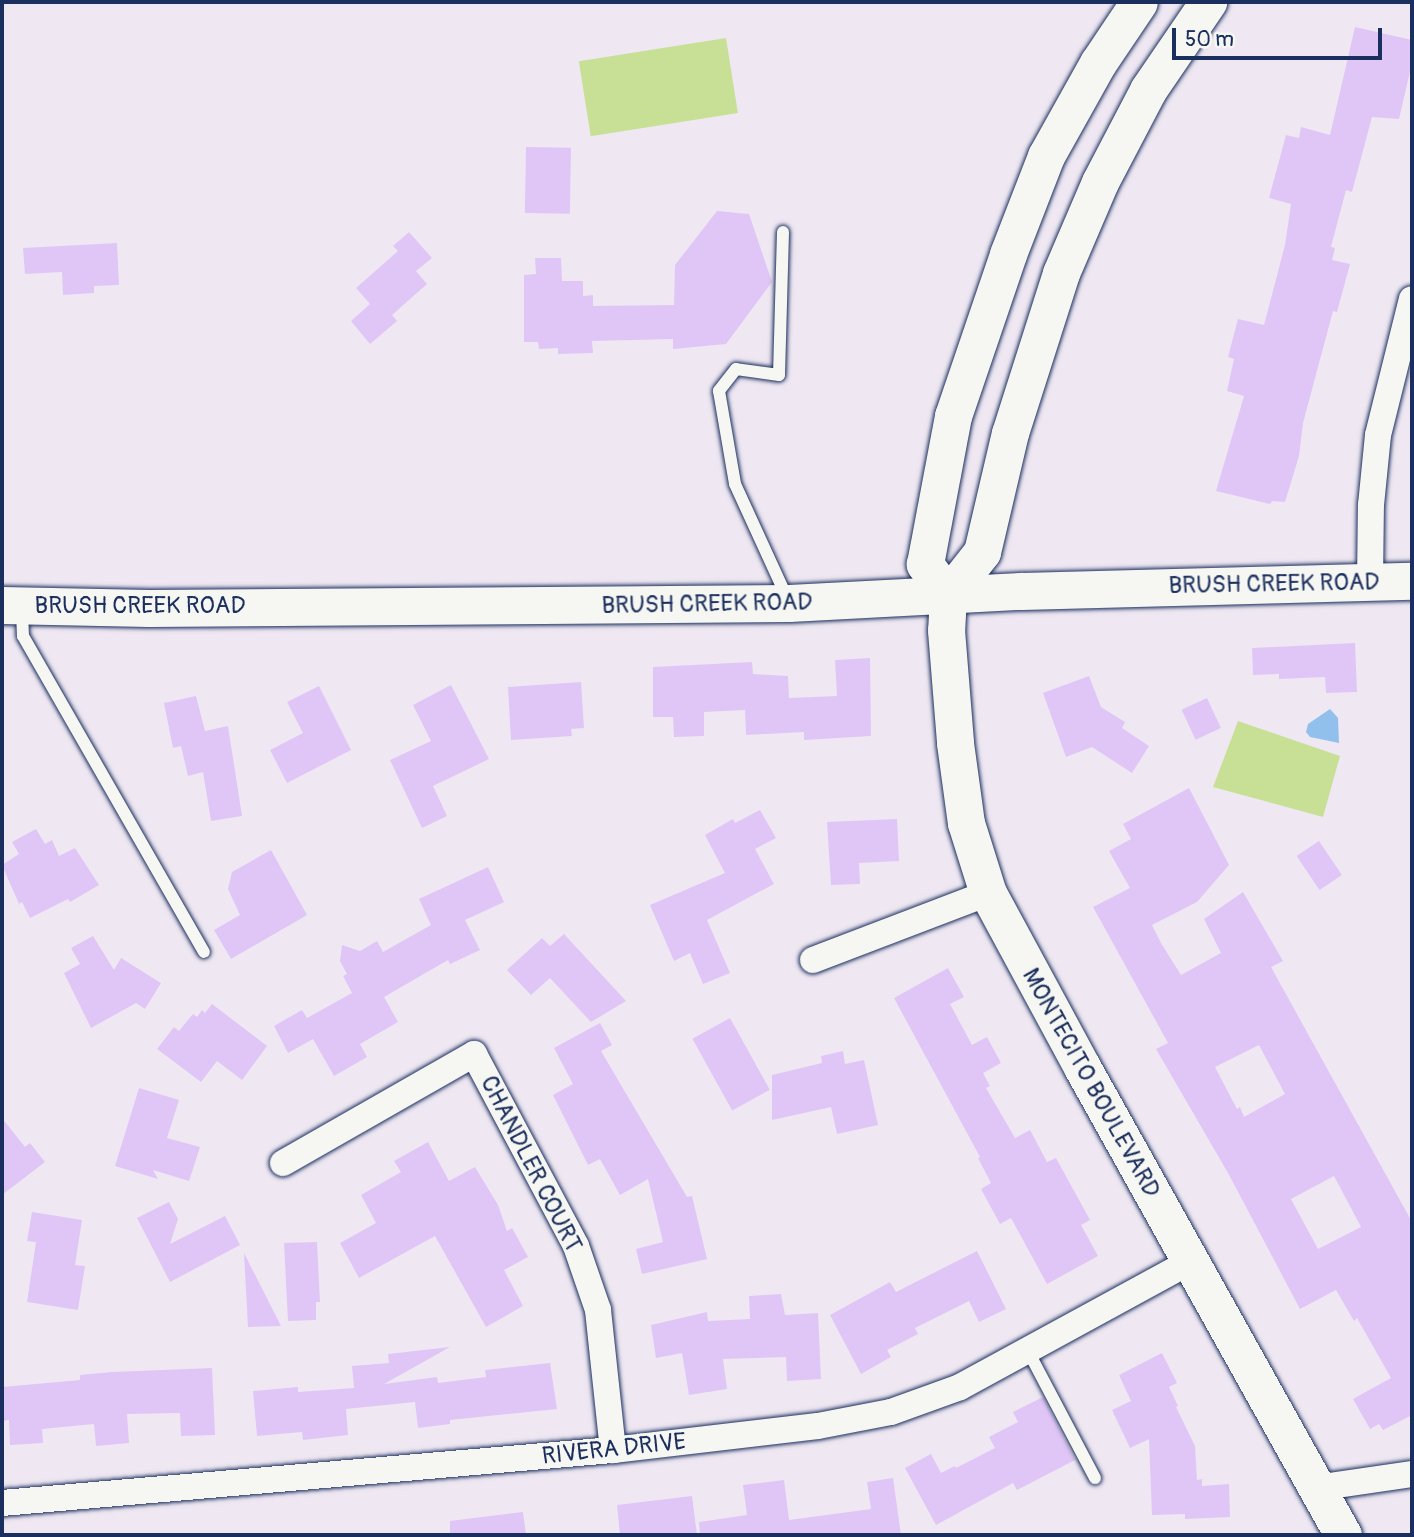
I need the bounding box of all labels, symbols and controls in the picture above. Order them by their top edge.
scale bar [1176,14,1386,58]
text: 50 m [1185,26,1234,53]
street label: BRUSH CREEK ROAD [1168,568,1380,600]
street label: BRUSH CREEK ROAD [601,588,813,620]
street label: BRUSH CREEK ROAD [35,592,245,620]
street label: MONTECITO BOULEVARD [1016,963,1166,1203]
street label: CHANDLER COURT [474,1071,588,1257]
street label: RIVERA DRIVE [541,1427,687,1471]

